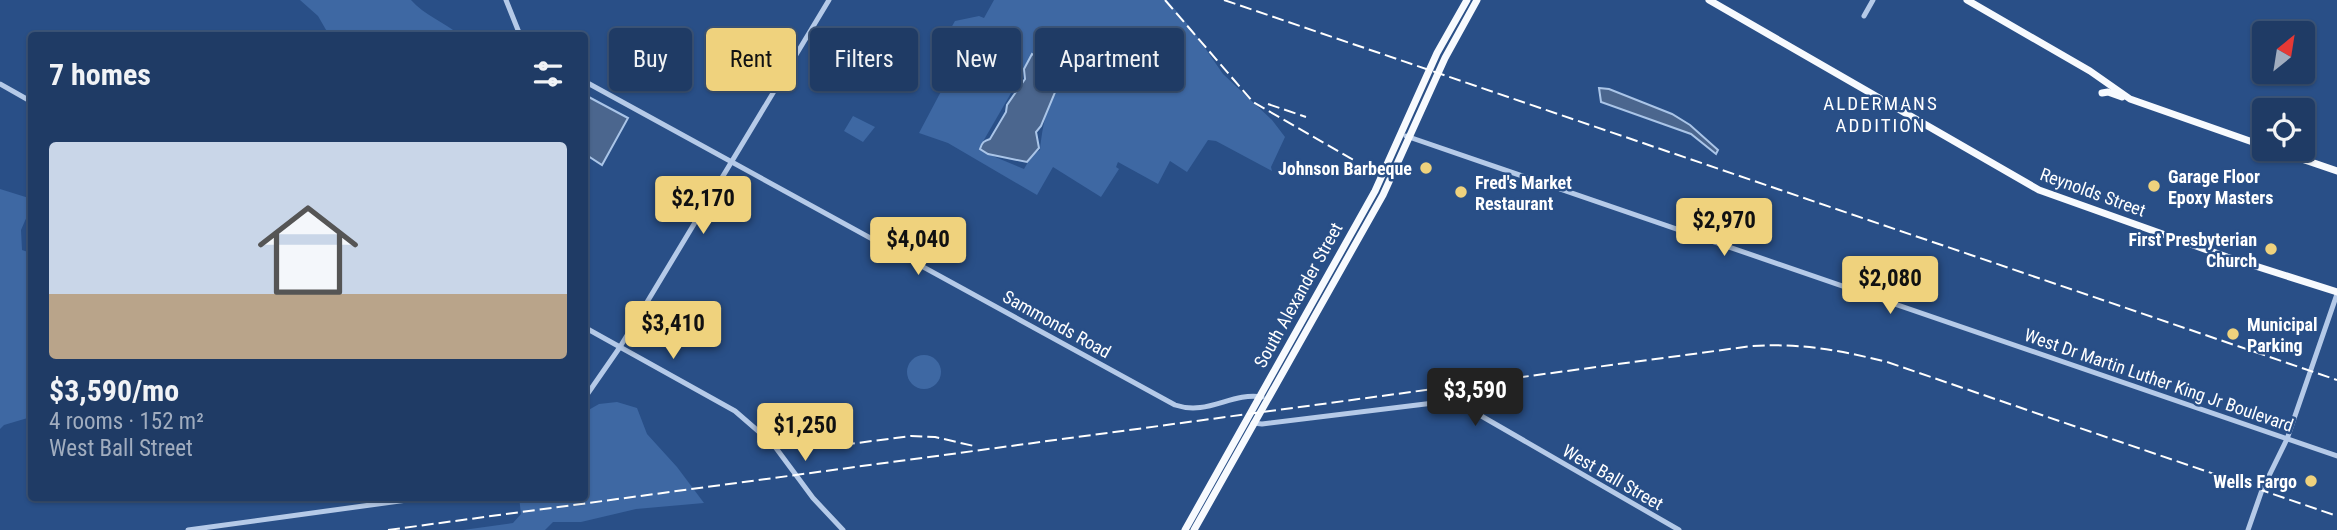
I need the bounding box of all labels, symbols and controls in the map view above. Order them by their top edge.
north arrow [2252,21,2315,84]
map controls [2252,21,2315,161]
chip: Buy [609,28,692,91]
chip: Rent [706,28,796,91]
chip: Filters [810,28,918,91]
chip: New [932,28,1021,91]
chip: Apartment [1035,28,1184,91]
icon: filters [529,55,567,93]
text: 7 homes [49,57,151,92]
district label: ALDERMANS ADDITION [1823,92,1939,137]
button: locate [2252,98,2315,161]
place label: Johnson Barbeque [1278,158,1412,179]
marker: Johnson Barbeque [1418,160,1434,176]
street label: Reynolds Street [2037,163,2149,221]
place label: Garage Floor Epoxy Masters [2168,166,2273,208]
place label: Fred's Market Restaurant [1475,172,1572,214]
pin: $2,170 [646,176,760,236]
marker: Garage Floor Epoxy Masters [2146,178,2162,194]
marker: Fred's Market Restaurant [1453,184,1469,200]
text: $2,170 [671,185,735,212]
icon: home [245,187,371,313]
pin: $2,970 [1667,198,1781,258]
text: $2,970 [1692,207,1756,234]
pin: $4,040 [861,218,975,277]
street label: South Alexander Street [1249,219,1347,371]
text: $4,040 [886,226,950,253]
place label: First Presbyterian Church [2128,229,2257,271]
marker: First Presbyterian Church [2263,241,2279,257]
pin: $2,080 [1833,256,1947,316]
text: $2,080 [1858,265,1922,292]
street label: Sammonds Road [999,286,1115,362]
pin: $3,410 [616,302,730,361]
text: $3,410 [641,310,705,337]
place label: Municipal Parking [2247,314,2318,356]
street label: West Dr Martin Luther King Jr Boulevard [2022,324,2296,436]
marker: Municipal Parking [2225,326,2241,342]
pin: $3,590 [1418,368,1532,428]
text: $3,590/mo [49,373,179,408]
text: $3,590 [1443,377,1507,404]
pin: $1,250 [748,404,862,463]
text: 4 rooms · 152 m² [49,408,204,435]
text: $1,250 [773,412,837,439]
text: West Ball Street [49,435,193,462]
street label: West Ball Street [1559,440,1667,514]
place label: Wells Fargo [2213,471,2297,492]
marker: Wells Fargo [2303,473,2319,489]

